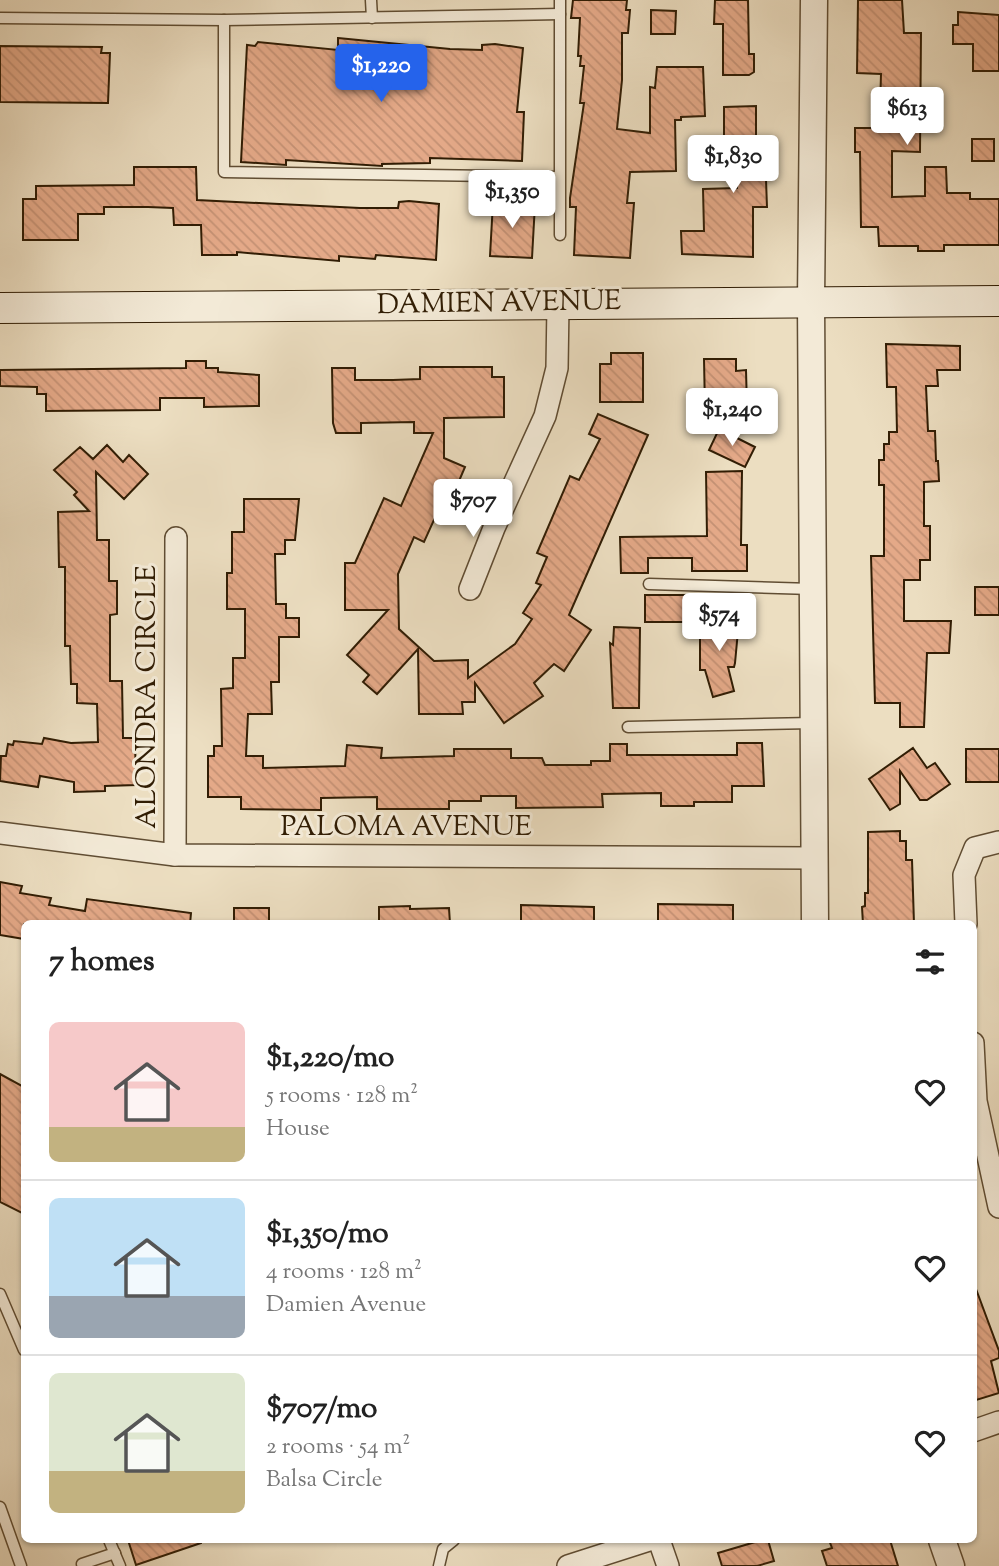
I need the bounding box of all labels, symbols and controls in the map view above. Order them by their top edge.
pin: $1,220 [324,44,438,104]
text: $1,220 [351,50,411,83]
pin: $613 [866,88,948,147]
text: $613 [887,93,927,126]
pin: $1,830 [676,136,790,195]
text: $1,830 [704,141,762,174]
pin: $1,350 [455,170,569,230]
text: $1,350 [484,176,540,209]
street label: DAMIEN AVENUE [377,282,621,326]
pin: $1,240 [675,388,789,448]
text: $1,240 [702,394,762,427]
pin: $707 [432,480,514,539]
text: $707 [449,485,497,518]
street label: ALONDRA CIRCLE [128,565,168,829]
pin: $574 [678,594,760,653]
text: $574 [698,599,740,632]
street label: PALOMA AVENUE [280,808,532,848]
text: 7 homes [49,941,154,984]
icon: filters [911,943,949,981]
text: $1,220/mo [266,1037,394,1080]
icon: home [105,1050,189,1134]
icon: heart [911,1073,949,1111]
text: 5 rooms · 128 m² [266,1080,418,1113]
text: House [266,1113,330,1146]
text: $1,350/mo [266,1213,389,1256]
icon: home [105,1226,189,1310]
icon: heart [911,1249,949,1287]
text: 4 rooms · 128 m² [266,1256,422,1289]
text: Damien Avenue [266,1289,426,1322]
text: $707/mo [266,1388,378,1431]
icon: home [105,1401,189,1485]
icon: heart [911,1424,949,1462]
text: 2 rooms · 54 m² [266,1431,410,1464]
text: Balsa Circle [266,1464,383,1497]

